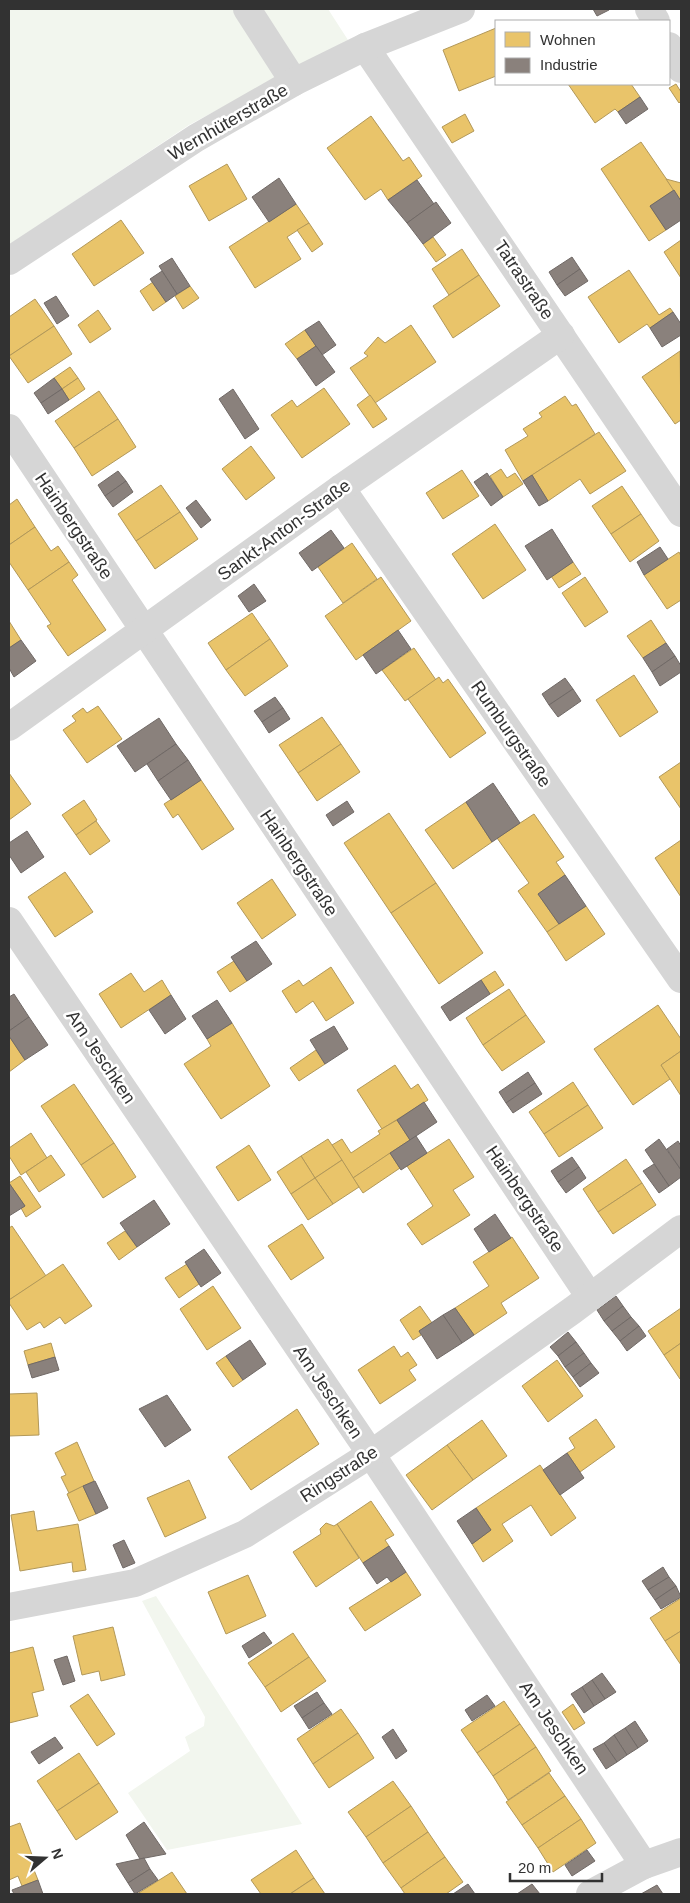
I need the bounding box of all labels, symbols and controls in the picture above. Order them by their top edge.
legend [495,20,670,85]
text: Wohnen [540,31,596,48]
text: Industrie [540,56,598,73]
street label: Wernhüterstraße [165,80,291,164]
street label: Tatrastraße [490,237,558,323]
street label: Hainbergstraße [31,469,117,583]
street label: Sankt-Anton-Straße [214,475,354,585]
street label: Rumburgstraße [467,677,555,791]
street label: Hainbergstraße [256,806,342,920]
street label: Am Jeschken [63,1007,139,1107]
street label: Hainbergstraße [482,1142,568,1256]
street label: Am Jeschken [290,1342,366,1442]
street label: Ringstraße [297,1442,381,1506]
street label: Am Jeschken [516,1678,592,1778]
north arrow [20,1833,70,1883]
text: N [48,1846,67,1861]
scale bar [510,1850,602,1882]
text: 20 m [518,1859,551,1876]

